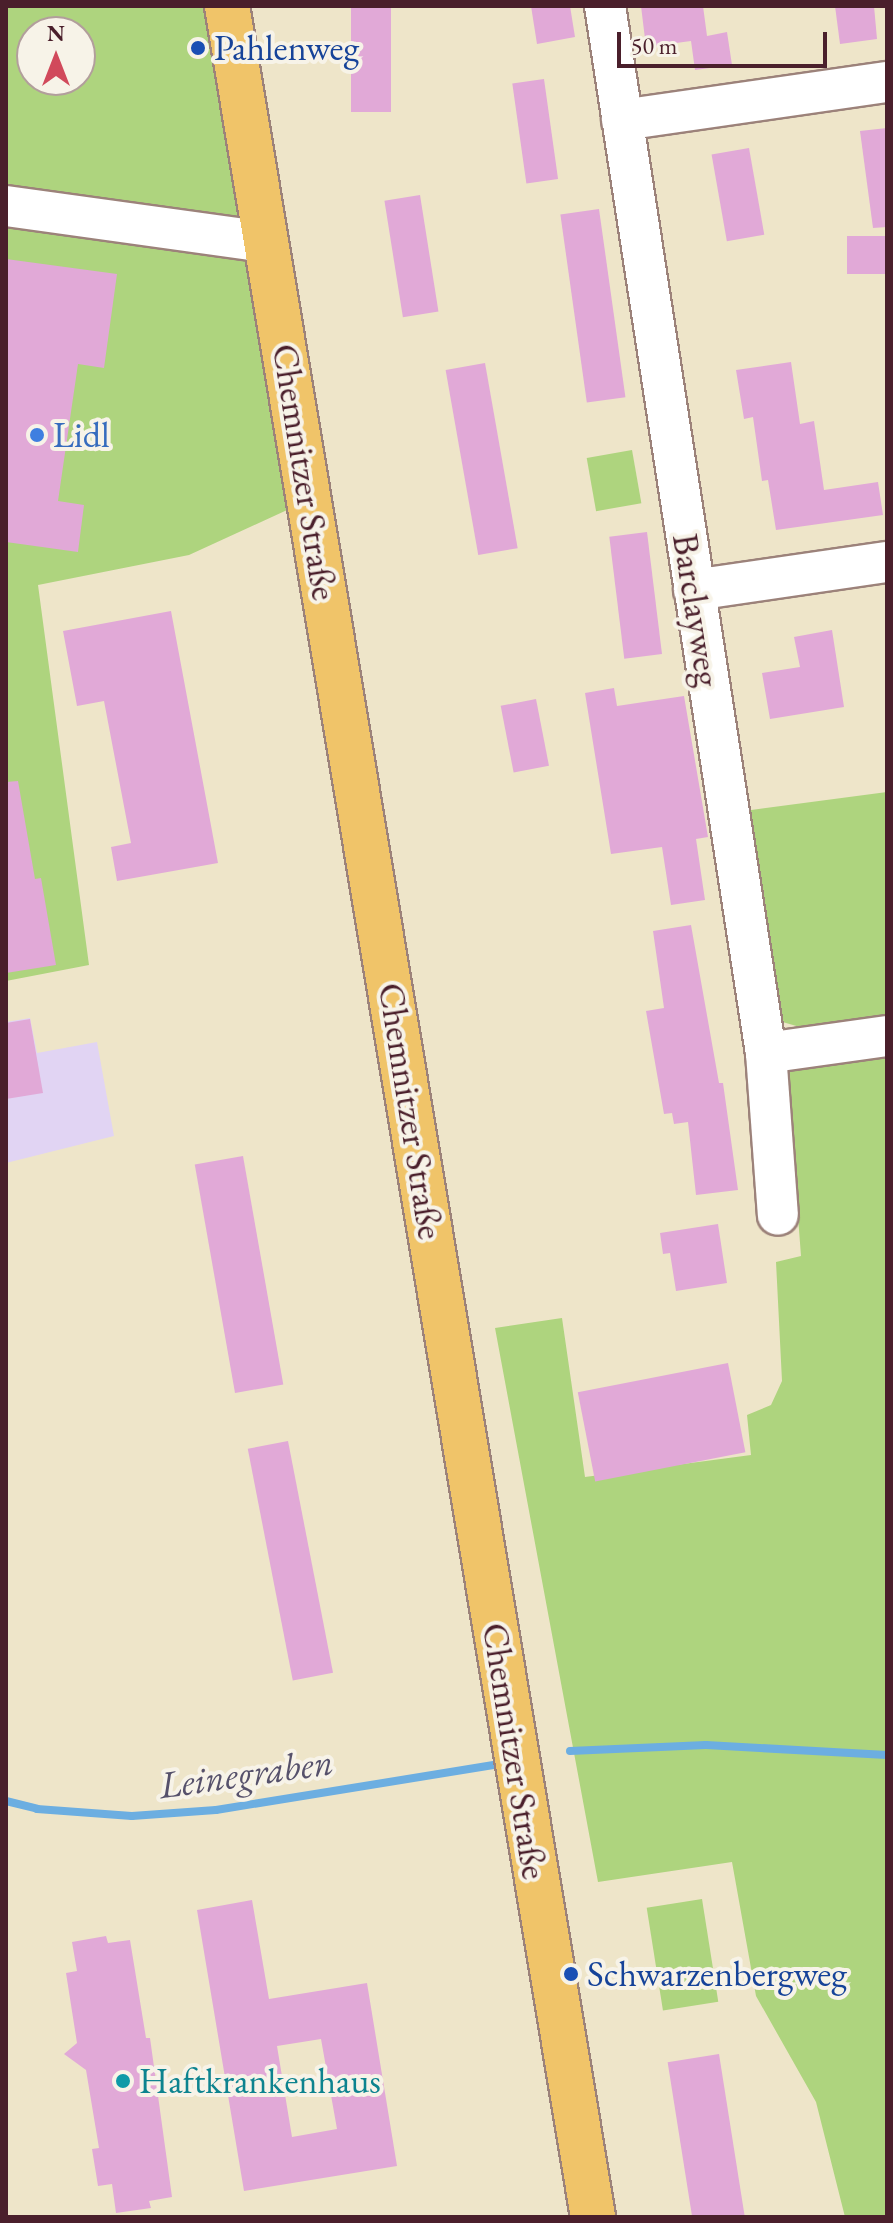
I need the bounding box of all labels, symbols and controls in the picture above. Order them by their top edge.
north arrow [16,16,96,96]
scale bar [621,16,831,66]
text: N [47,19,65,48]
place label: Pahlenweg [214,26,359,70]
text: 50 m [631,30,678,61]
marker: Pahlenweg [189,39,207,57]
street label: Chemnitzer Straße [263,341,347,603]
place label: Lidl [53,413,110,457]
marker: Lidl [28,426,46,444]
street label: Barclayweg [664,531,730,689]
street label: Chemnitzer Straße [369,980,453,1242]
street label: Chemnitzer Straße [473,1620,557,1882]
water label: Leinegraben [156,1738,336,1808]
place label: Schwarzenbergweg [587,1952,847,1996]
marker: Schwarzenbergweg [562,1965,580,1983]
place label: Haftkrankenhaus [139,2059,381,2103]
marker: Haftkrankenhaus [114,2072,132,2090]

